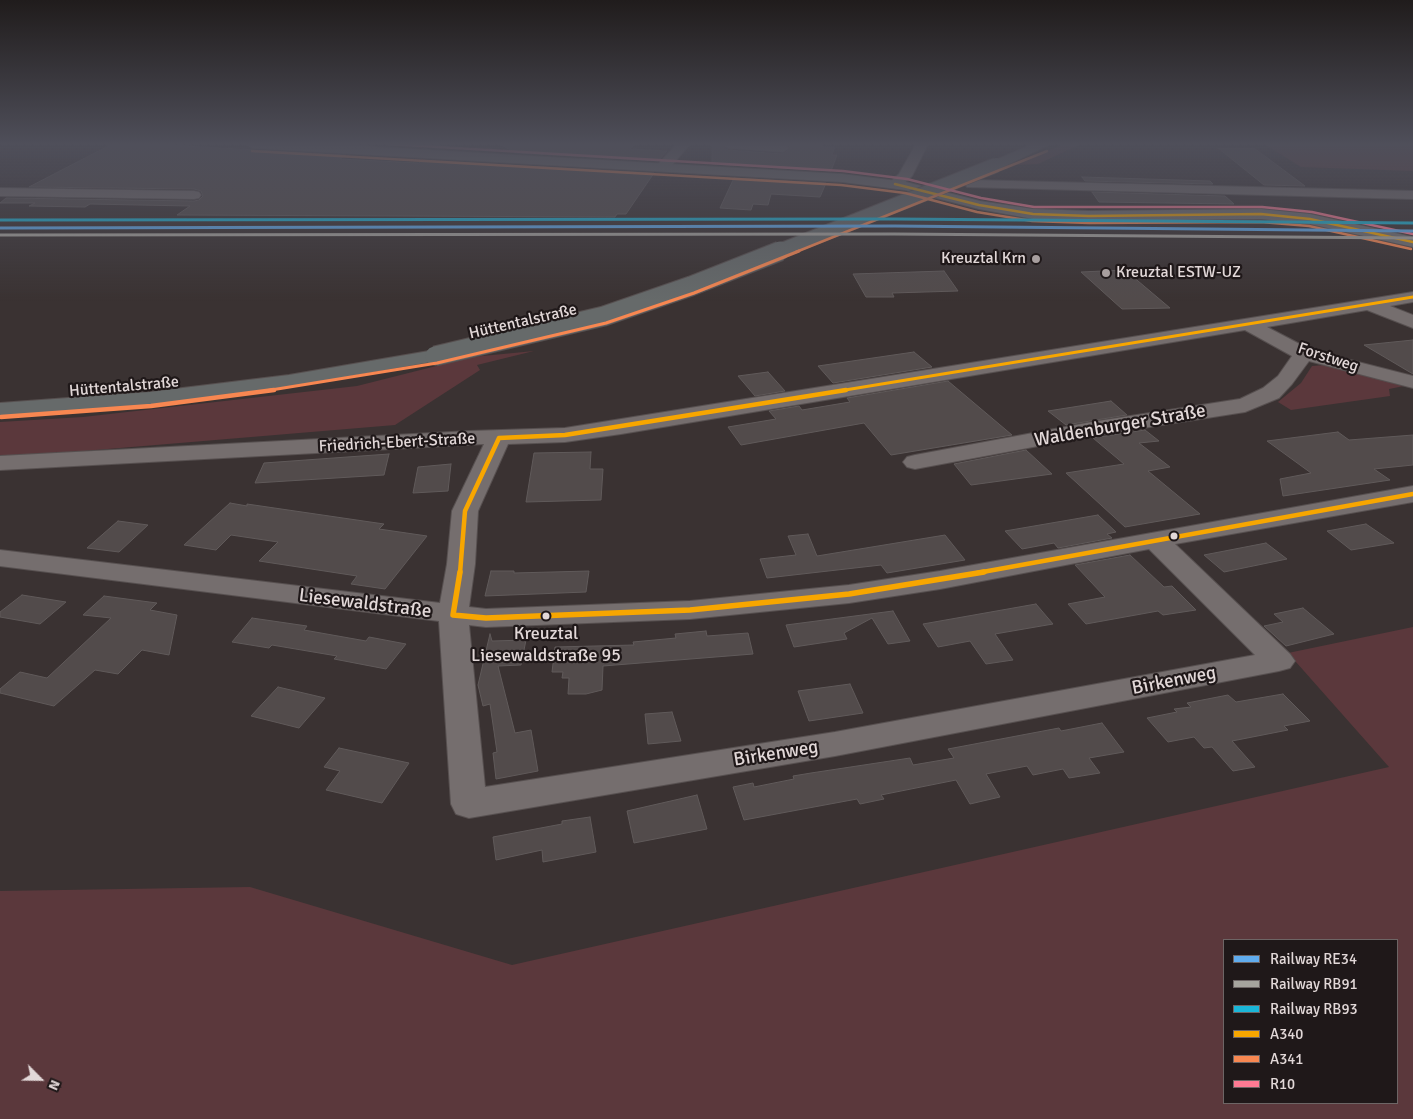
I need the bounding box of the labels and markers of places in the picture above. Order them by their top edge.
place label: Kreuztal Krn [941,249,1026,269]
marker: Kreuztal Krn [1030,253,1042,265]
place label: Kreuztal ESTW-UZ [1116,263,1241,283]
marker: Kreuztal ESTW-UZ [1100,267,1112,279]
unlabelled marker [1169,531,1179,541]
marker: Kreuztal Liesewaldstraße 95 [541,611,551,621]
place label: Kreuztal Liesewaldstraße 95 [471,623,621,666]

